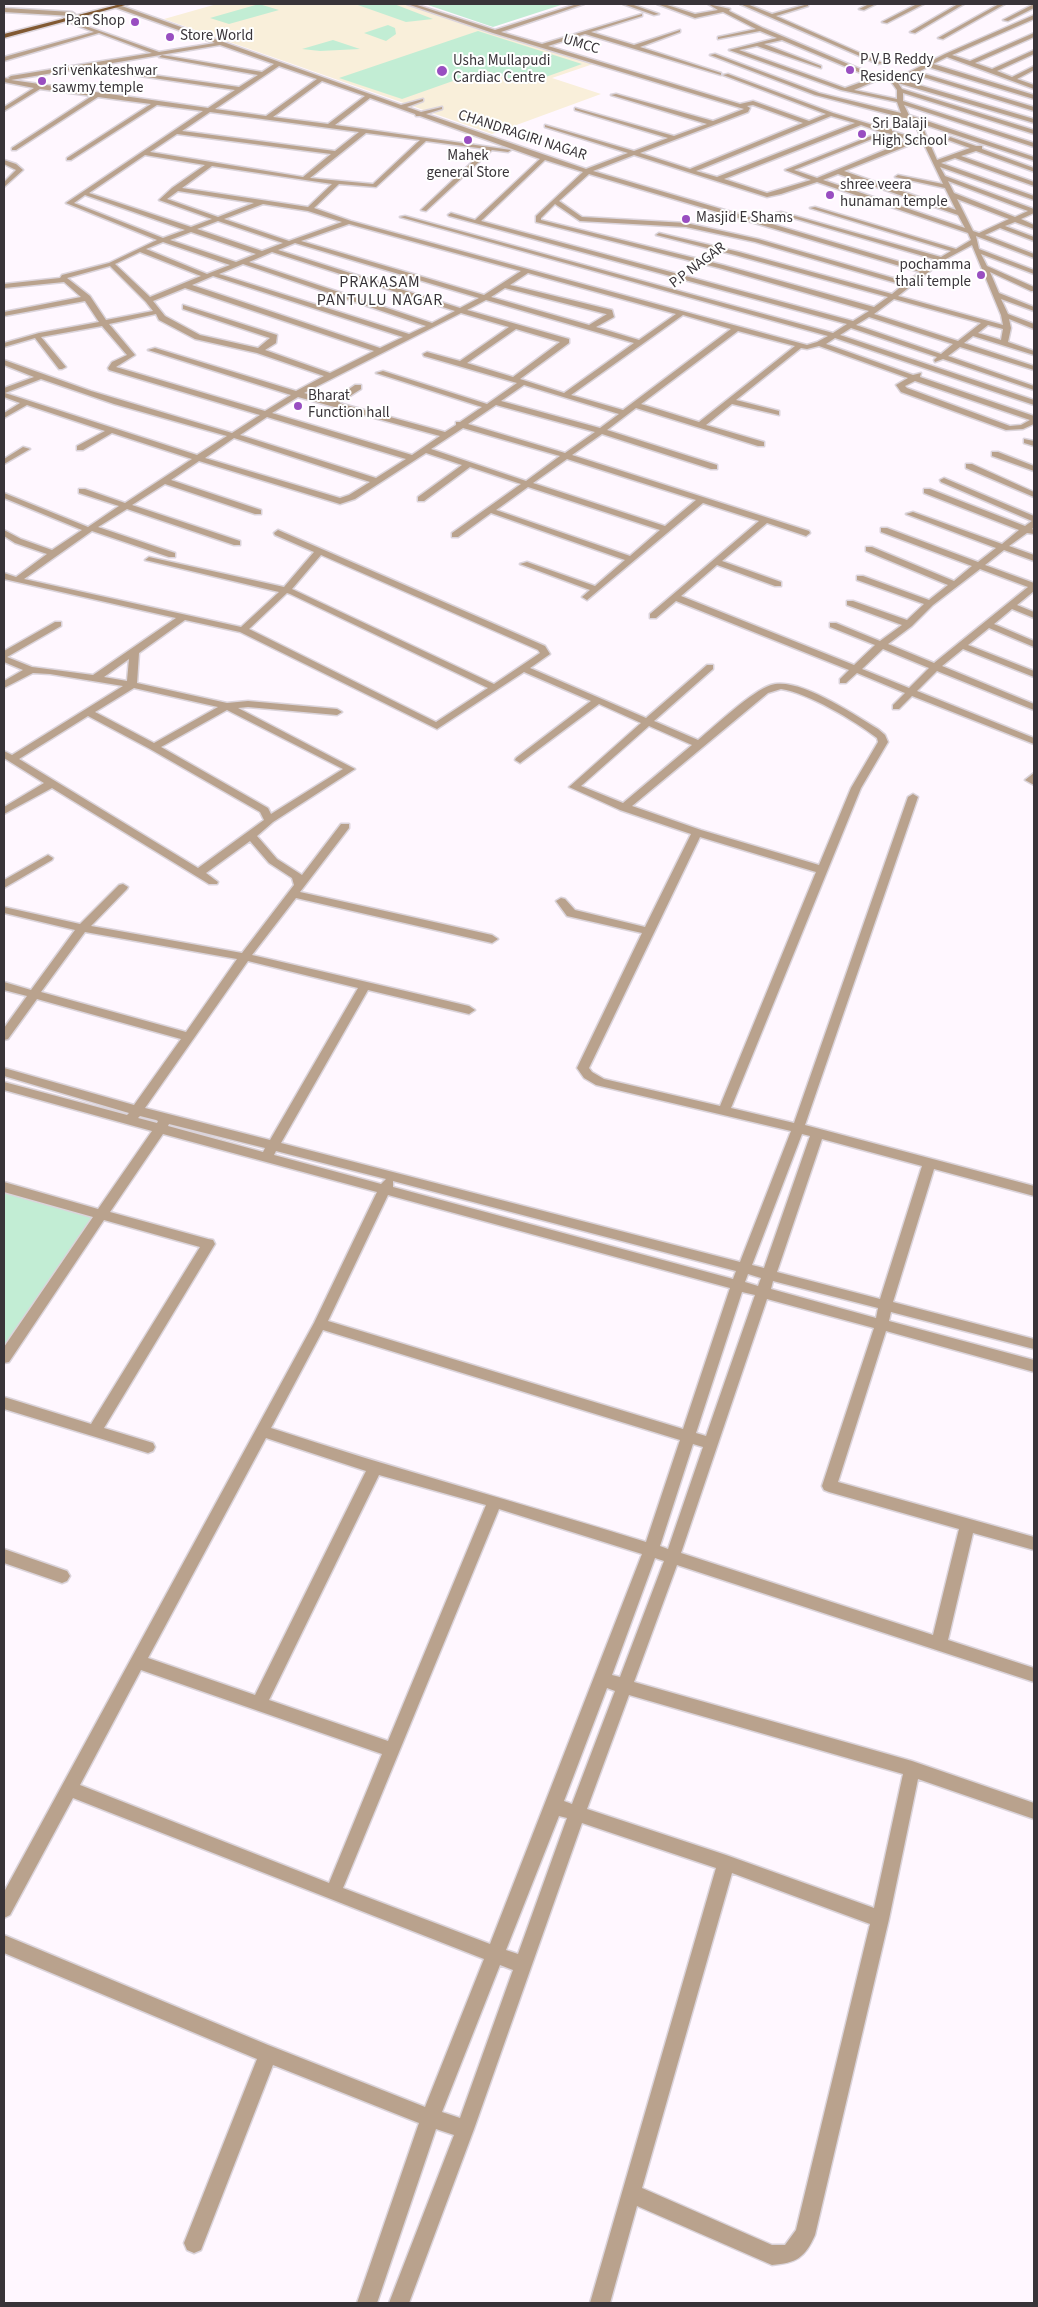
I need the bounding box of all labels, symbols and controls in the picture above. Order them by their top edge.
place label: Pan Shop [66,13,125,31]
marker: Pan Shop [129,16,141,28]
place label: Store World [180,28,253,46]
marker: Store World [164,31,176,43]
street label: UMCC [561,31,601,59]
place label: P V B Reddy Residency [860,52,934,87]
place label: Usha Mullapudi Cardiac Centre [453,53,550,88]
place label: sri venkateshwar sawmy temple [52,63,158,98]
marker: Usha Mullapudi Cardiac Centre [435,64,449,78]
marker: P V B Reddy Residency [844,64,856,76]
marker: sri venkateshwar sawmy temple [36,75,48,87]
street label: CHANDRAGIRI NAGAR [455,107,589,165]
place label: Sri Balaji High School [872,116,947,151]
marker: Sri Balaji High School [856,128,868,140]
marker: Mahek general Store [462,134,474,146]
place label: Mahek general Store [427,148,509,183]
place label: shree veera hunaman temple [840,177,948,212]
marker: shree veera hunaman temple [824,189,836,201]
place label: Masjid E Shams [696,210,793,228]
marker: Masjid E Shams [680,213,692,225]
street label: P.P NAGAR [666,239,730,293]
place label: pochamma thali temple [895,257,971,292]
marker: pochamma thali temple [975,269,987,281]
district label: PRAKASAM PANTULU NAGAR [315,273,445,311]
place label: Bharat Function hall [308,388,390,423]
marker: Bharat Function hall [292,400,304,412]

